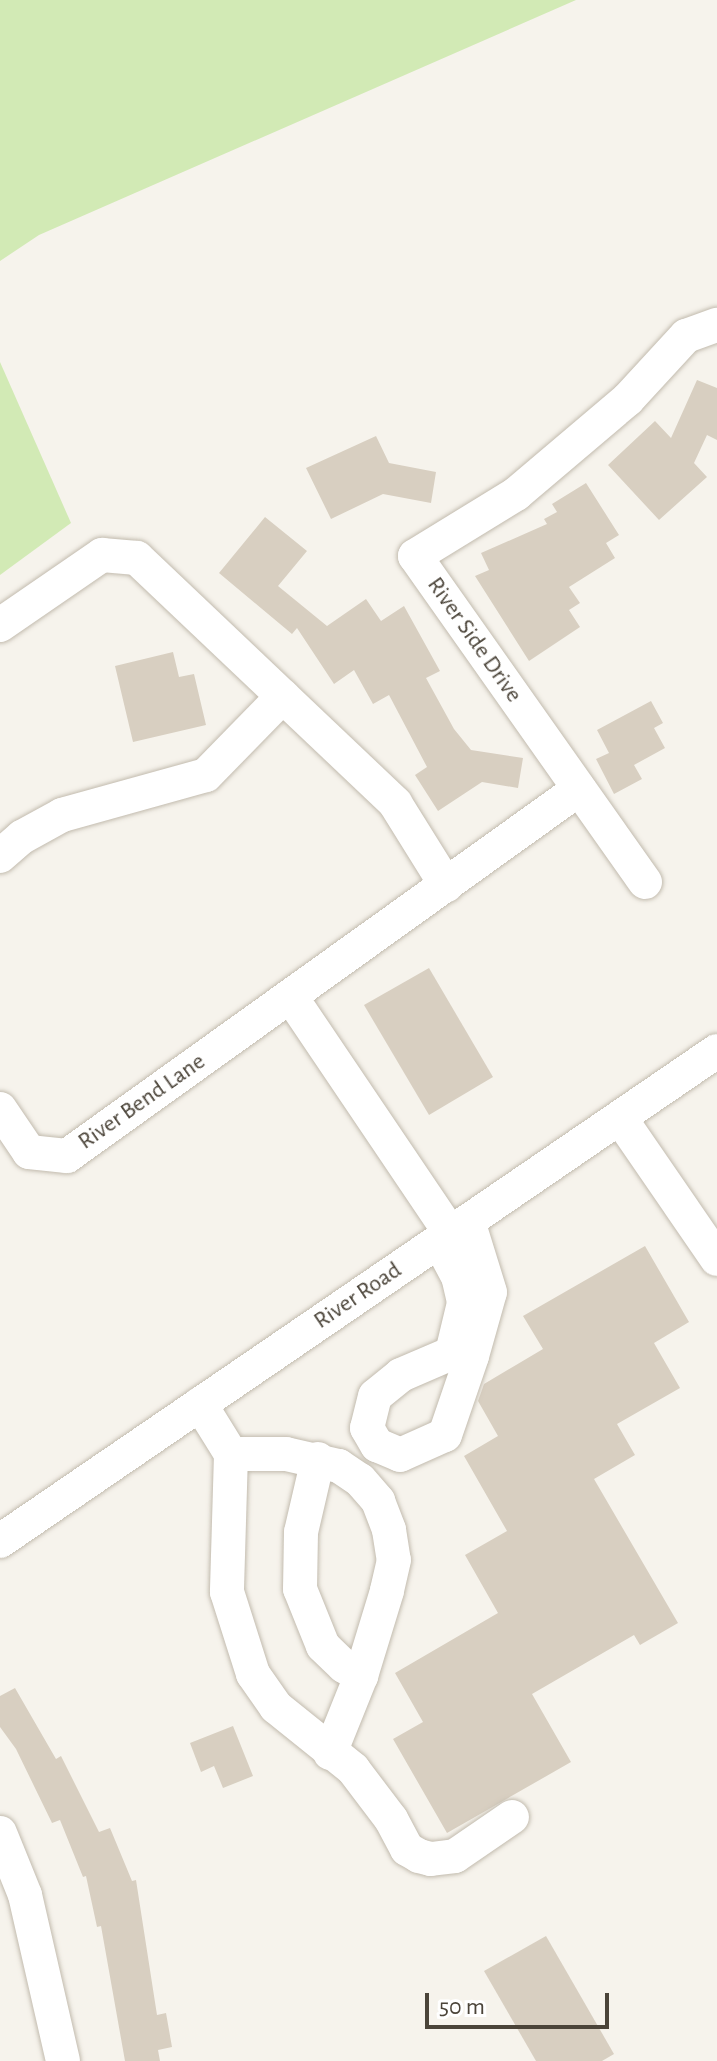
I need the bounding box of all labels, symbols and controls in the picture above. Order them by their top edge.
street label: River Side Drive [420,572,528,708]
street label: River Bend Lane [73,1048,211,1156]
street label: River Road [309,1256,407,1336]
scale bar [429,1977,613,2027]
text: 50 m [439,1995,485,2019]

